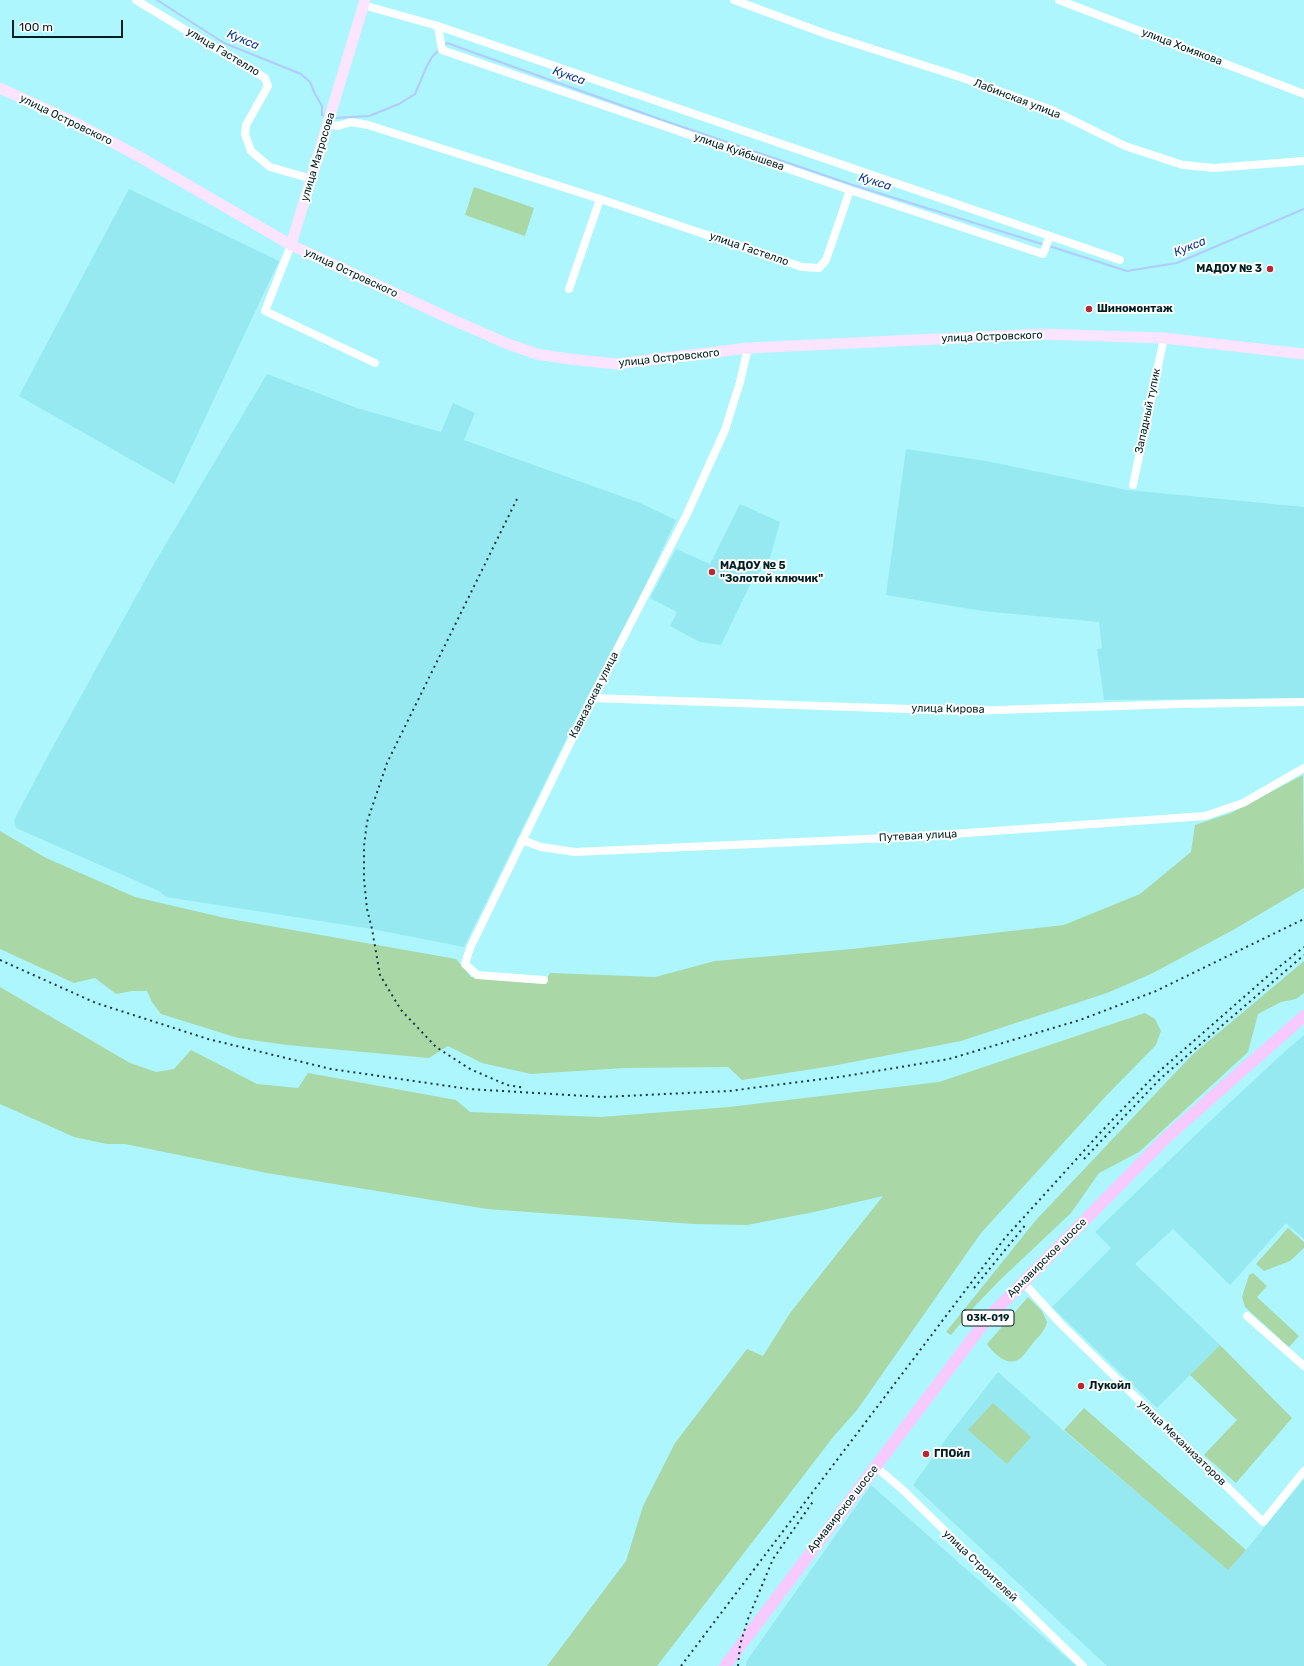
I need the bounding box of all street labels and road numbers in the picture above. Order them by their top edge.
street label: улица Гастелло [184,25,262,79]
street label: улица Хомякова [1140,26,1224,68]
street label: Лабинская улица [972,76,1062,122]
street label: улица Островского [18,92,114,148]
street label: улица Матросова [298,111,338,203]
street label: улица Куйбышева [692,130,786,174]
street label: улица Гастелло [708,229,790,269]
street label: улица Островского [302,246,400,300]
street label: улица Островского [941,329,1043,345]
street label: улица Островского [618,346,720,370]
street label: Западный тупик [1133,367,1163,455]
street label: Кавказская улица [566,650,622,740]
street label: улица Кирова [911,702,985,716]
street label: Путевая улица [879,827,957,845]
street label: Армавирское шоссе [1004,1215,1090,1301]
road number: 03К-019 [962,1310,1014,1326]
street label: улица Механизаторов [1135,1398,1229,1488]
street label: Армавирское шоссе [805,1463,881,1555]
street label: улица Строителей [940,1527,1020,1605]

